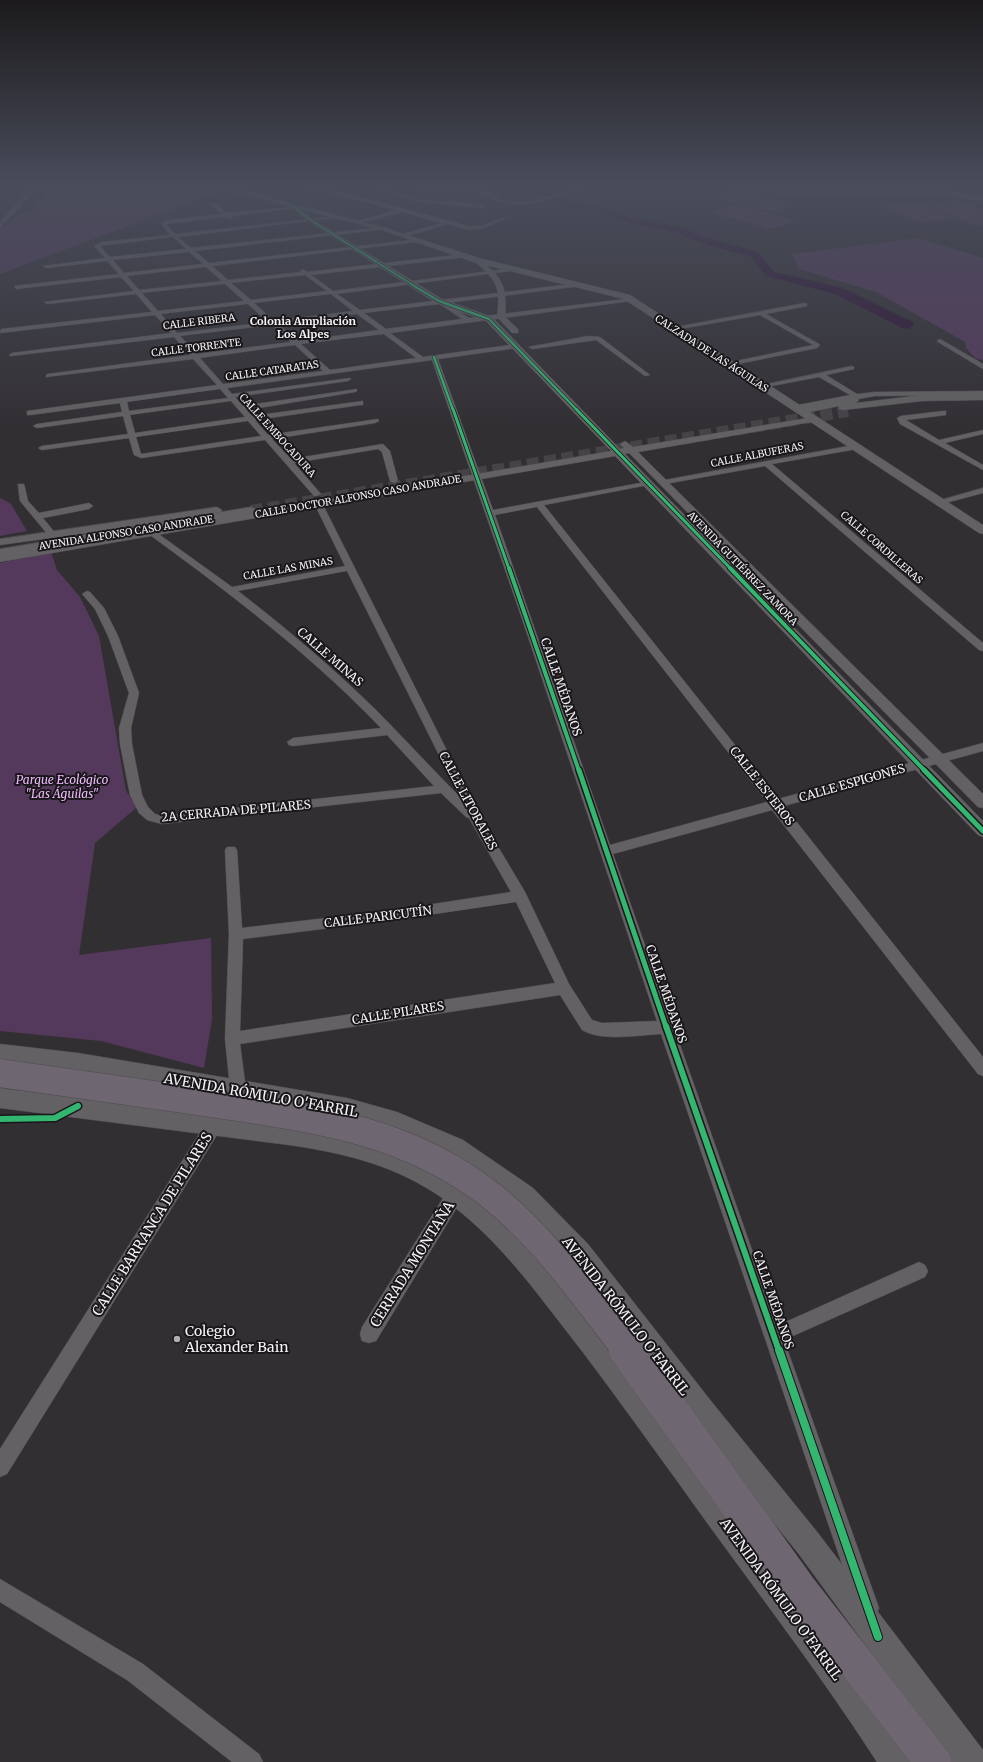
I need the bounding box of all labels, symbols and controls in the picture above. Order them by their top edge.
street label: CALLE RIBERA [162,311,237,332]
street label: CALZADA DE LAS ÁGUILAS [653,311,771,395]
district label: Colonia Ampliación Los Alpes [250,314,357,341]
street label: CALLE TORRENTE [151,335,242,359]
street label: CALLE CATARATAS [224,357,320,383]
street label: CALLE EMBOCADURA [237,391,319,481]
street label: CALLE ALBUFERAS [709,439,805,470]
street label: CALLE DOCTOR ALFONSO CASO ANDRADE [254,472,463,521]
street label: AVENIDA GUTIÉRREZ ZAMORA [684,507,802,629]
street label: CALLE CORDILLERAS [838,508,926,587]
street label: AVENIDA ALFONSO CASO ANDRADE [37,512,215,553]
street label: CALLE LAS MINAS [242,554,334,583]
street label: CALLE MINAS [294,624,366,689]
street label: CALLE MÉDANOS [538,636,585,738]
street label: CALLE ESTEROS [727,743,798,828]
street label: CALLE LITORALES [436,749,501,853]
street label: CALLE ESPIGONES [797,760,907,805]
park label: Parque Ecológico "Las Águilas" [16,772,108,801]
street label: 2A CERRADA DE PILARES [161,796,311,825]
street label: CALLE PARICUTÍN [323,902,433,931]
street label: CALLE MÉDANOS [643,943,690,1045]
street label: CALLE PILARES [351,998,445,1027]
street label: AVENIDA RÓMULO O'FARRIL [162,1069,360,1121]
street label: CALLE BARRANCA DE PILARES [88,1129,216,1319]
street label: CERRADA MONTAÑA [366,1198,458,1330]
street label: AVENIDA RÓMULO O'FARRIL [558,1232,694,1399]
street label: CALLE MÉDANOS [750,1249,797,1351]
place label: Colegio Alexander Bain [184,1322,288,1356]
marker: Colegio Alexander Bain [172,1334,182,1344]
street label: AVENIDA RÓMULO O'FARRIL [715,1513,846,1684]

